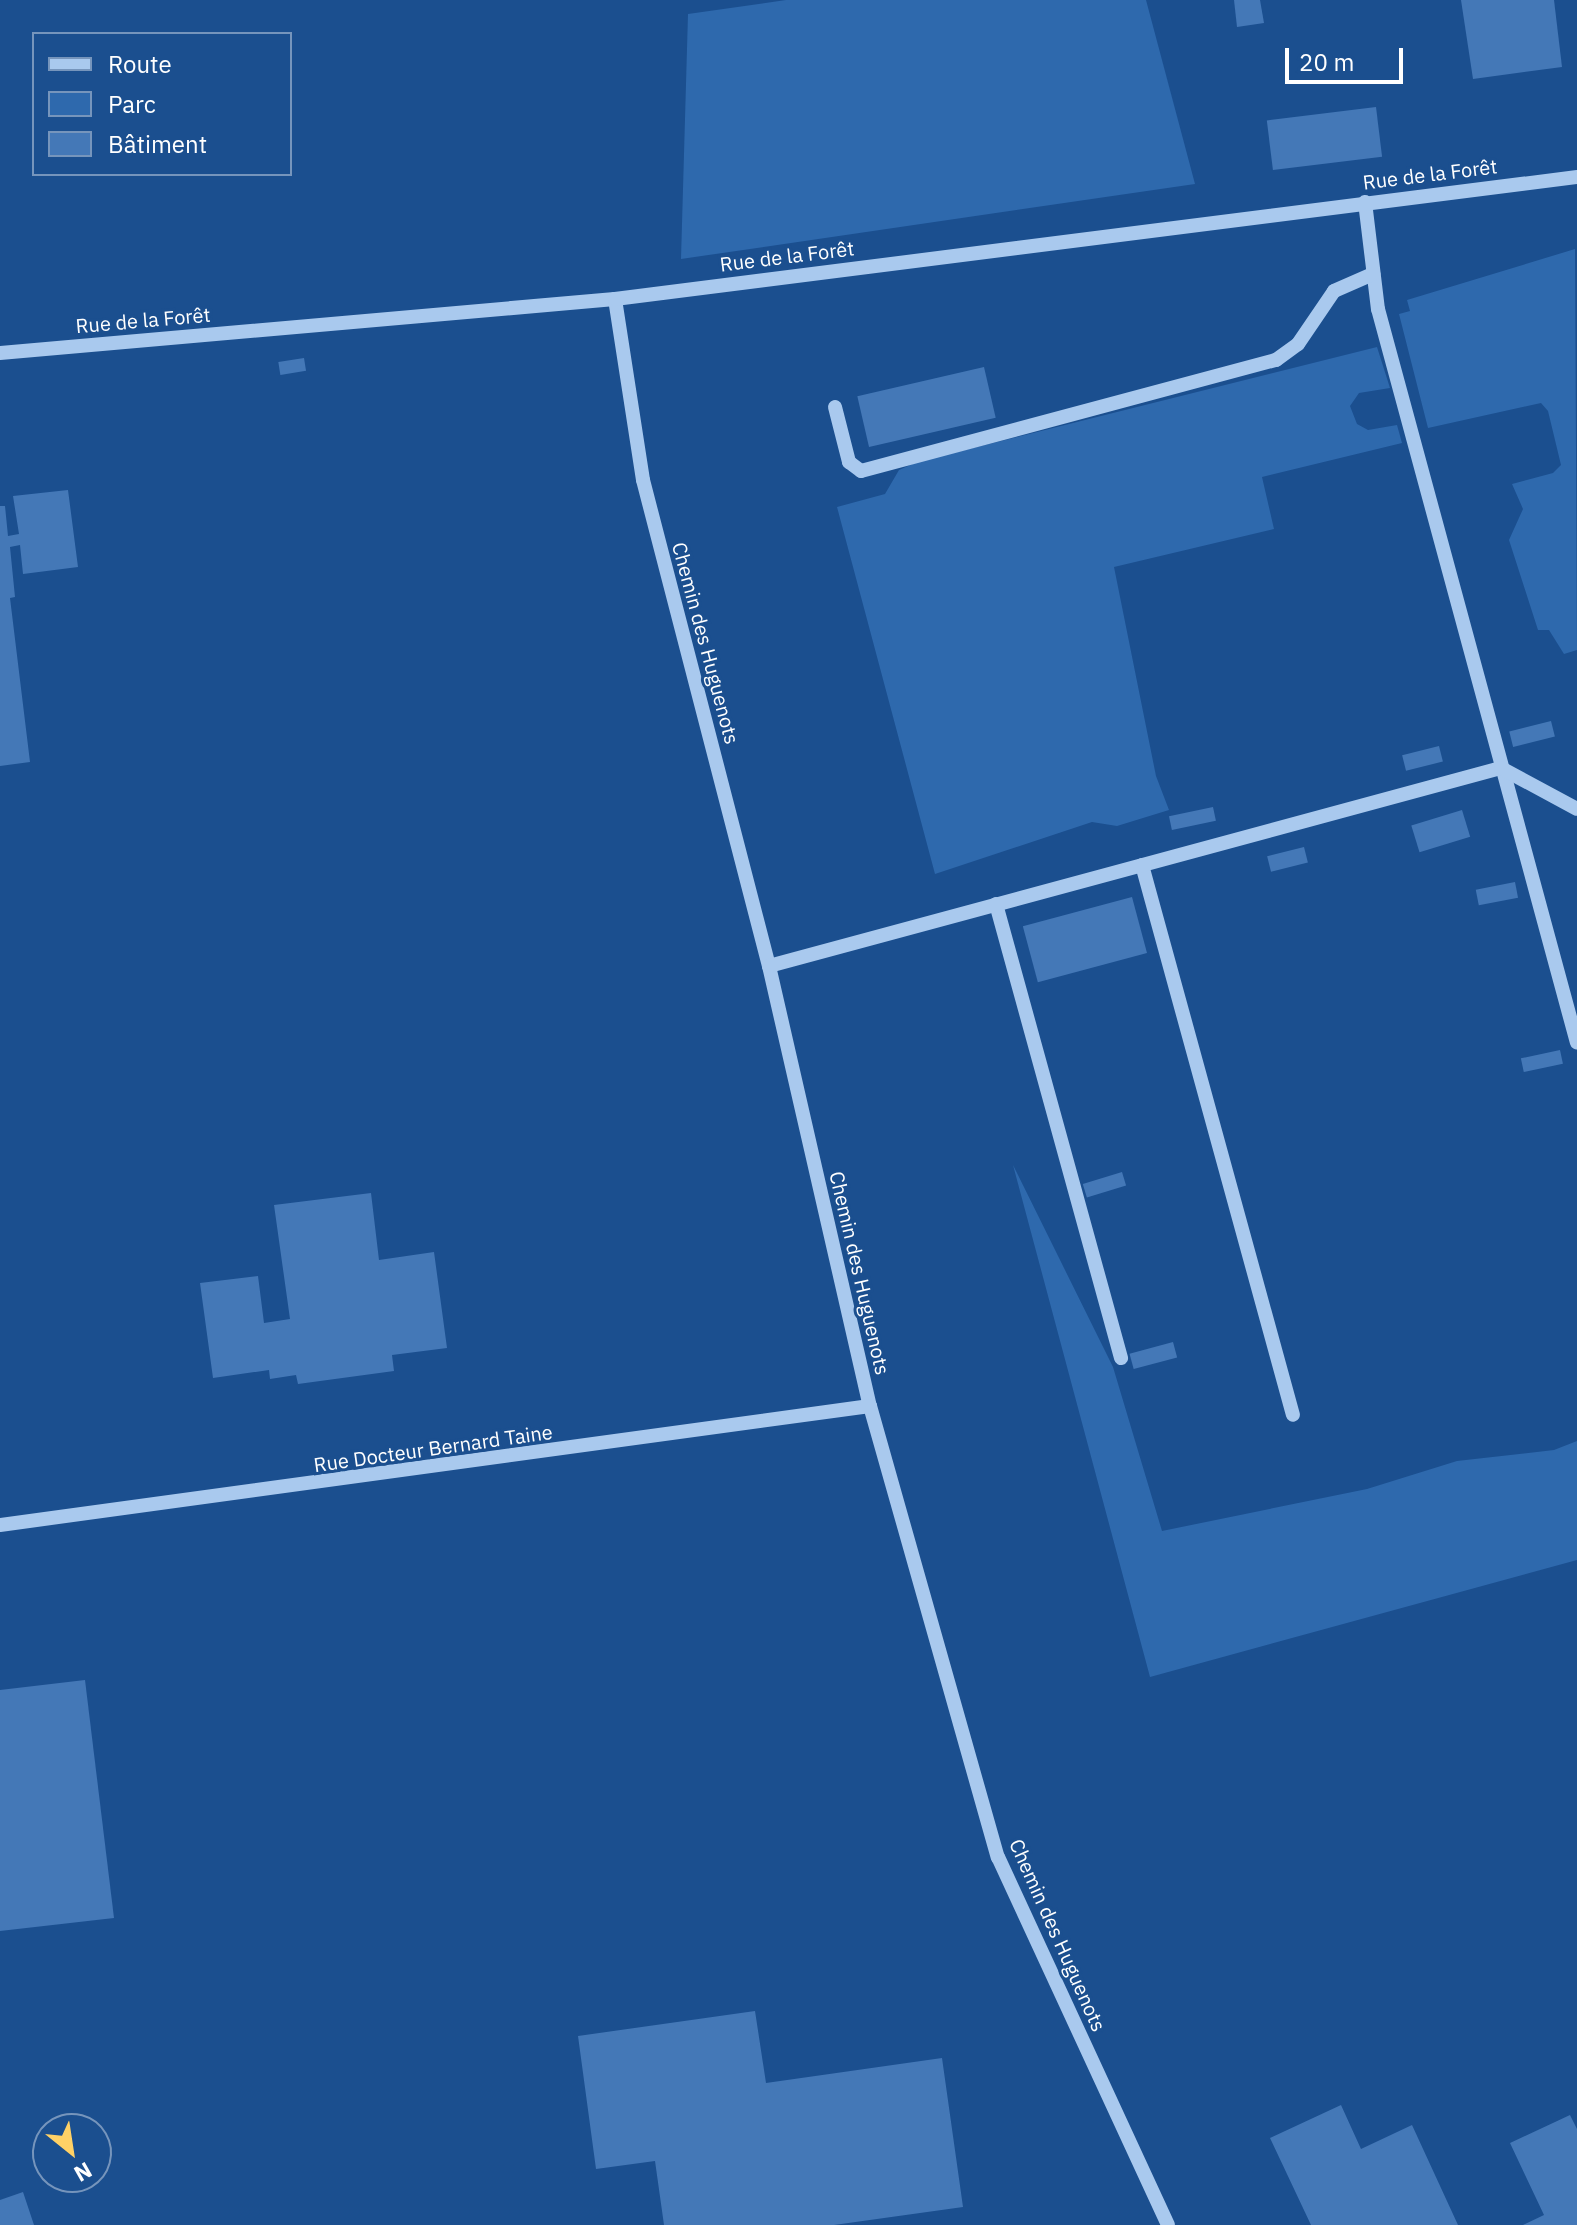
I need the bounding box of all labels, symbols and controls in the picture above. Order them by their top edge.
legend [32,32,292,176]
scale bar [1289,32,1407,82]
text: 20 m [1299,46,1354,78]
text: Route [108,48,172,80]
text: Parc [108,88,156,120]
text: Bâtiment [108,128,207,160]
street label: Rue de la Forêt [1361,154,1499,194]
street label: Rue de la Forêt [718,236,856,276]
street label: Rue de la Forêt [75,302,211,338]
street label: Chemin des Huguenots [667,539,745,747]
street label: Chemin des Huguenots [825,1169,895,1377]
street label: Rue Docteur Bernard Taine [312,1419,554,1477]
street label: Chemin des Huguenots [1005,1835,1111,2035]
north arrow [32,2113,112,2193]
text: N [69,2156,97,2189]

